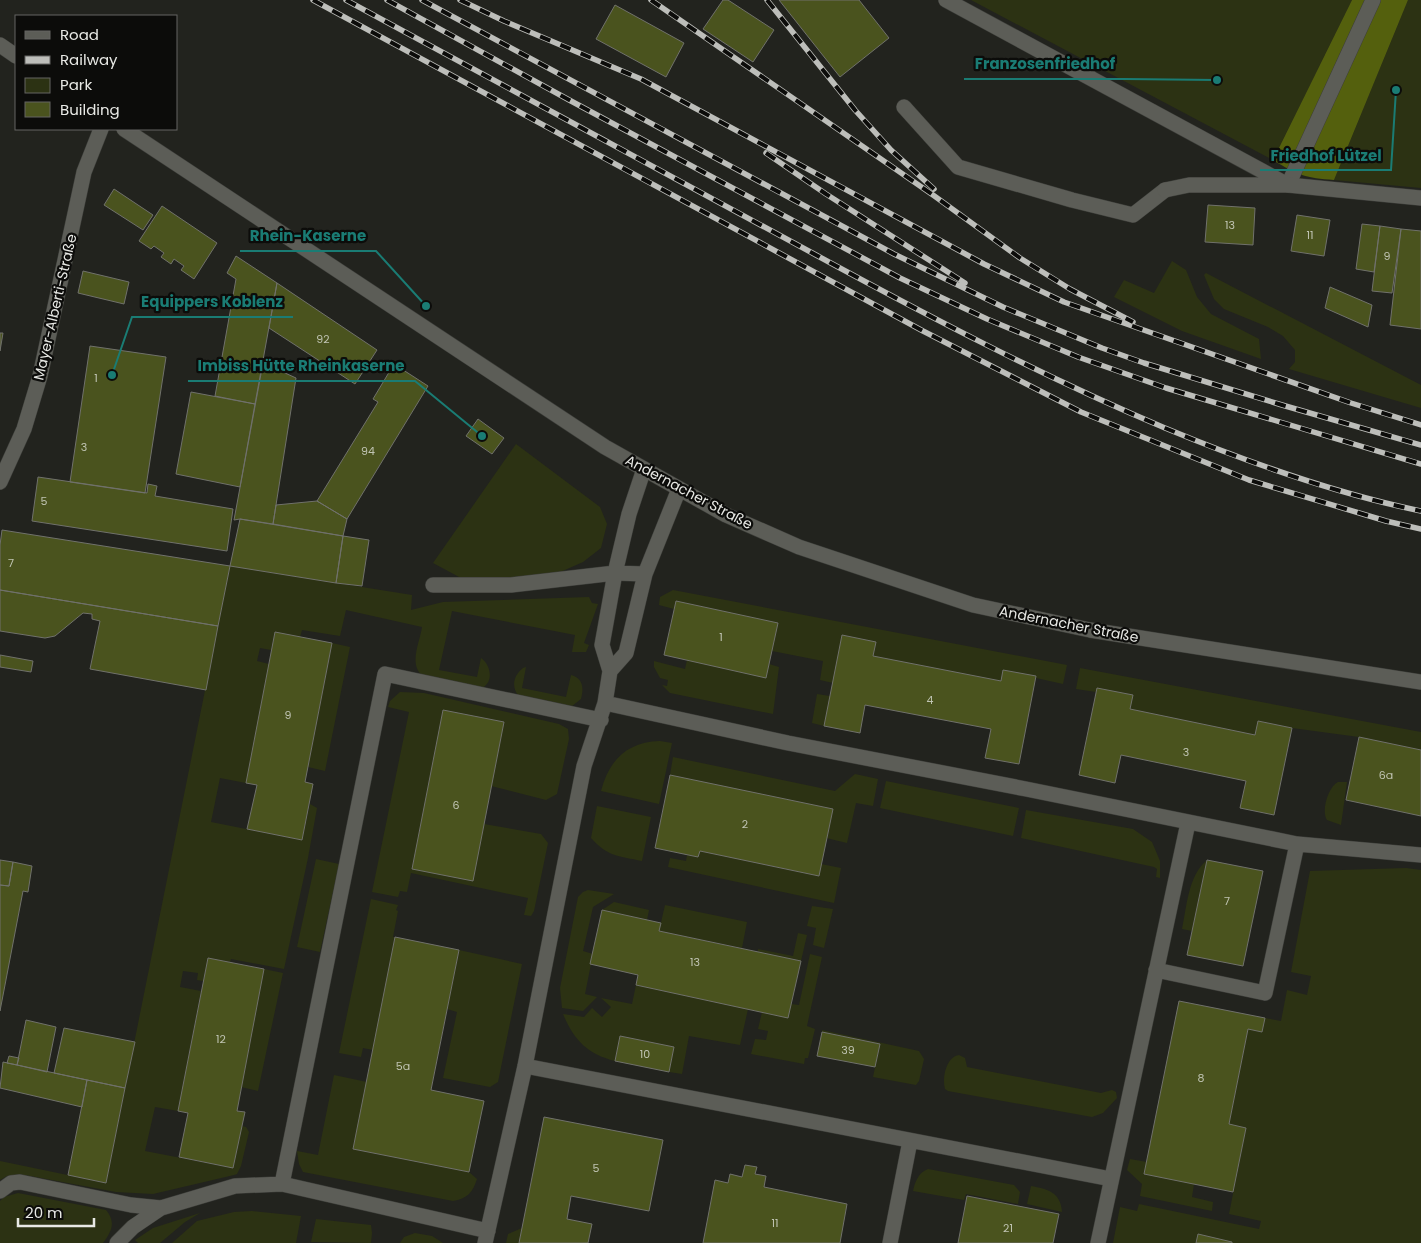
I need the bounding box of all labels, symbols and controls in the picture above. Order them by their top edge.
legend [15,15,178,130]
text: Road [60,24,99,45]
text: Railway [60,49,118,70]
callout: Franzosenfriedhof [964,49,1125,79]
text: Franzosenfriedhof [975,53,1116,74]
text: Park [60,74,92,95]
text: Building [60,99,120,120]
callout: Friedhof Lützel [1260,140,1391,170]
text: Friedhof Lützel [1270,145,1382,166]
house number: 13 [1225,217,1235,233]
callout: Rhein-Kaserne [240,221,376,251]
text: Rhein-Kaserne [250,225,366,246]
house number: 11 [1306,227,1314,243]
street label: Mayer-Alberti-Straße [28,231,82,382]
house number: 9 [1384,248,1391,264]
callout: Equippers Koblenz [132,287,293,317]
text: Equippers Koblenz [141,291,283,312]
house number: 92 [316,331,330,347]
callout: Imbiss Hütte Rheinkaserne [188,351,415,381]
text: Imbiss Hütte Rheinkaserne [197,355,405,376]
house number: 1 [94,370,98,386]
house number: 3 [81,439,87,455]
house number: 94 [361,443,375,459]
street label: Andernacher Straße [622,450,756,534]
house number: 5 [41,493,48,509]
house number: 7 [8,555,14,571]
street label: Andernacher Straße [998,601,1141,647]
house number: 1 [719,629,723,645]
house number: 4 [927,692,934,708]
house number: 9 [285,707,292,723]
house number: 3 [1183,744,1189,760]
house number: 6a [1379,767,1393,783]
house number: 6 [453,797,460,813]
house number: 2 [742,816,748,832]
house number: 7 [1224,893,1230,909]
house number: 13 [690,954,700,970]
house number: 12 [216,1031,226,1047]
house number: 39 [841,1042,855,1058]
house number: 10 [640,1046,650,1062]
house number: 5a [396,1058,410,1074]
house number: 8 [1198,1070,1205,1086]
house number: 5 [593,1160,600,1176]
scale bar [18,1196,94,1228]
text: 20 m [25,1202,63,1223]
house number: 11 [771,1215,779,1231]
house number: 21 [1003,1220,1013,1236]

